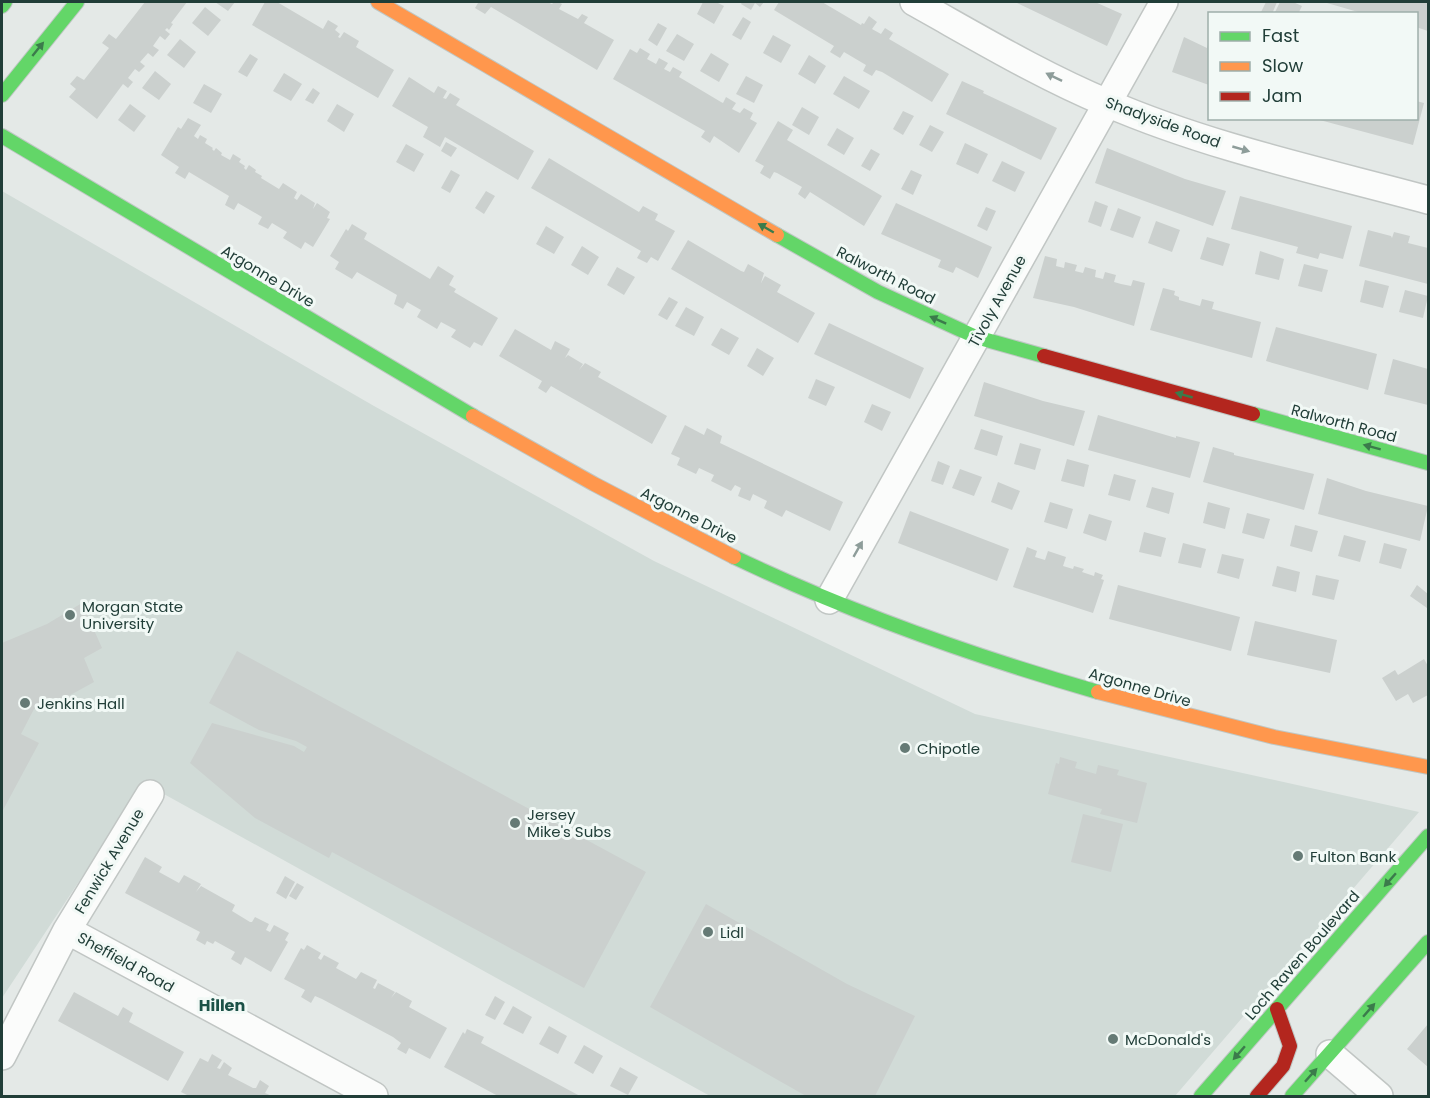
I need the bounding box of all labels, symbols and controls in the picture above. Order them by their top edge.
legend [1208,12,1418,120]
text: Fast [1262,23,1299,48]
one-way arrow [32,41,45,57]
text: Slow [1262,53,1304,78]
one-way arrow [1045,72,1062,82]
text: Jam [1262,83,1302,108]
street label: Shadyside Road [1103,91,1223,153]
one-way arrow [1232,145,1250,154]
one-way arrow [758,223,774,234]
street label: Argonne Drive [217,240,319,312]
street label: Ralworth Road [833,241,939,309]
street label: Tivoly Avenue [963,251,1031,351]
one-way arrow [929,315,946,324]
one-way arrow [1175,390,1193,399]
street label: Ralworth Road [1289,399,1399,447]
one-way arrow [1363,442,1381,451]
street label: Argonne Drive [637,482,741,548]
one-way arrow [852,541,863,557]
place label: Morgan State University [82,596,183,634]
marker: Morgan State University [63,608,77,622]
street label: Argonne Drive [1086,662,1194,712]
place label: Jenkins Hall [37,693,125,714]
marker: Jenkins Hall [18,696,32,710]
place label: Chipotle [917,738,980,759]
marker: Chipotle [898,741,912,755]
street label: Fenwick Avenue [69,804,149,918]
place label: Jersey Mike's Subs [527,804,611,842]
marker: Jersey Mike's Subs [508,816,522,830]
place label: Fulton Bank [1310,846,1396,867]
marker: Fulton Bank [1291,849,1305,863]
one-way arrow [1384,872,1397,887]
street label: Loch Raven Boulevard [1240,886,1364,1024]
place label: Lidl [720,922,744,943]
marker: Lidl [701,925,715,939]
street label: Sheffield Road [74,927,178,997]
district label: Hillen [199,994,245,1017]
one-way arrow [1362,1003,1375,1018]
place label: McDonald's [1125,1029,1211,1050]
marker: McDonald's [1106,1032,1120,1046]
one-way arrow [1233,1045,1246,1060]
one-way arrow [1304,1068,1317,1083]

